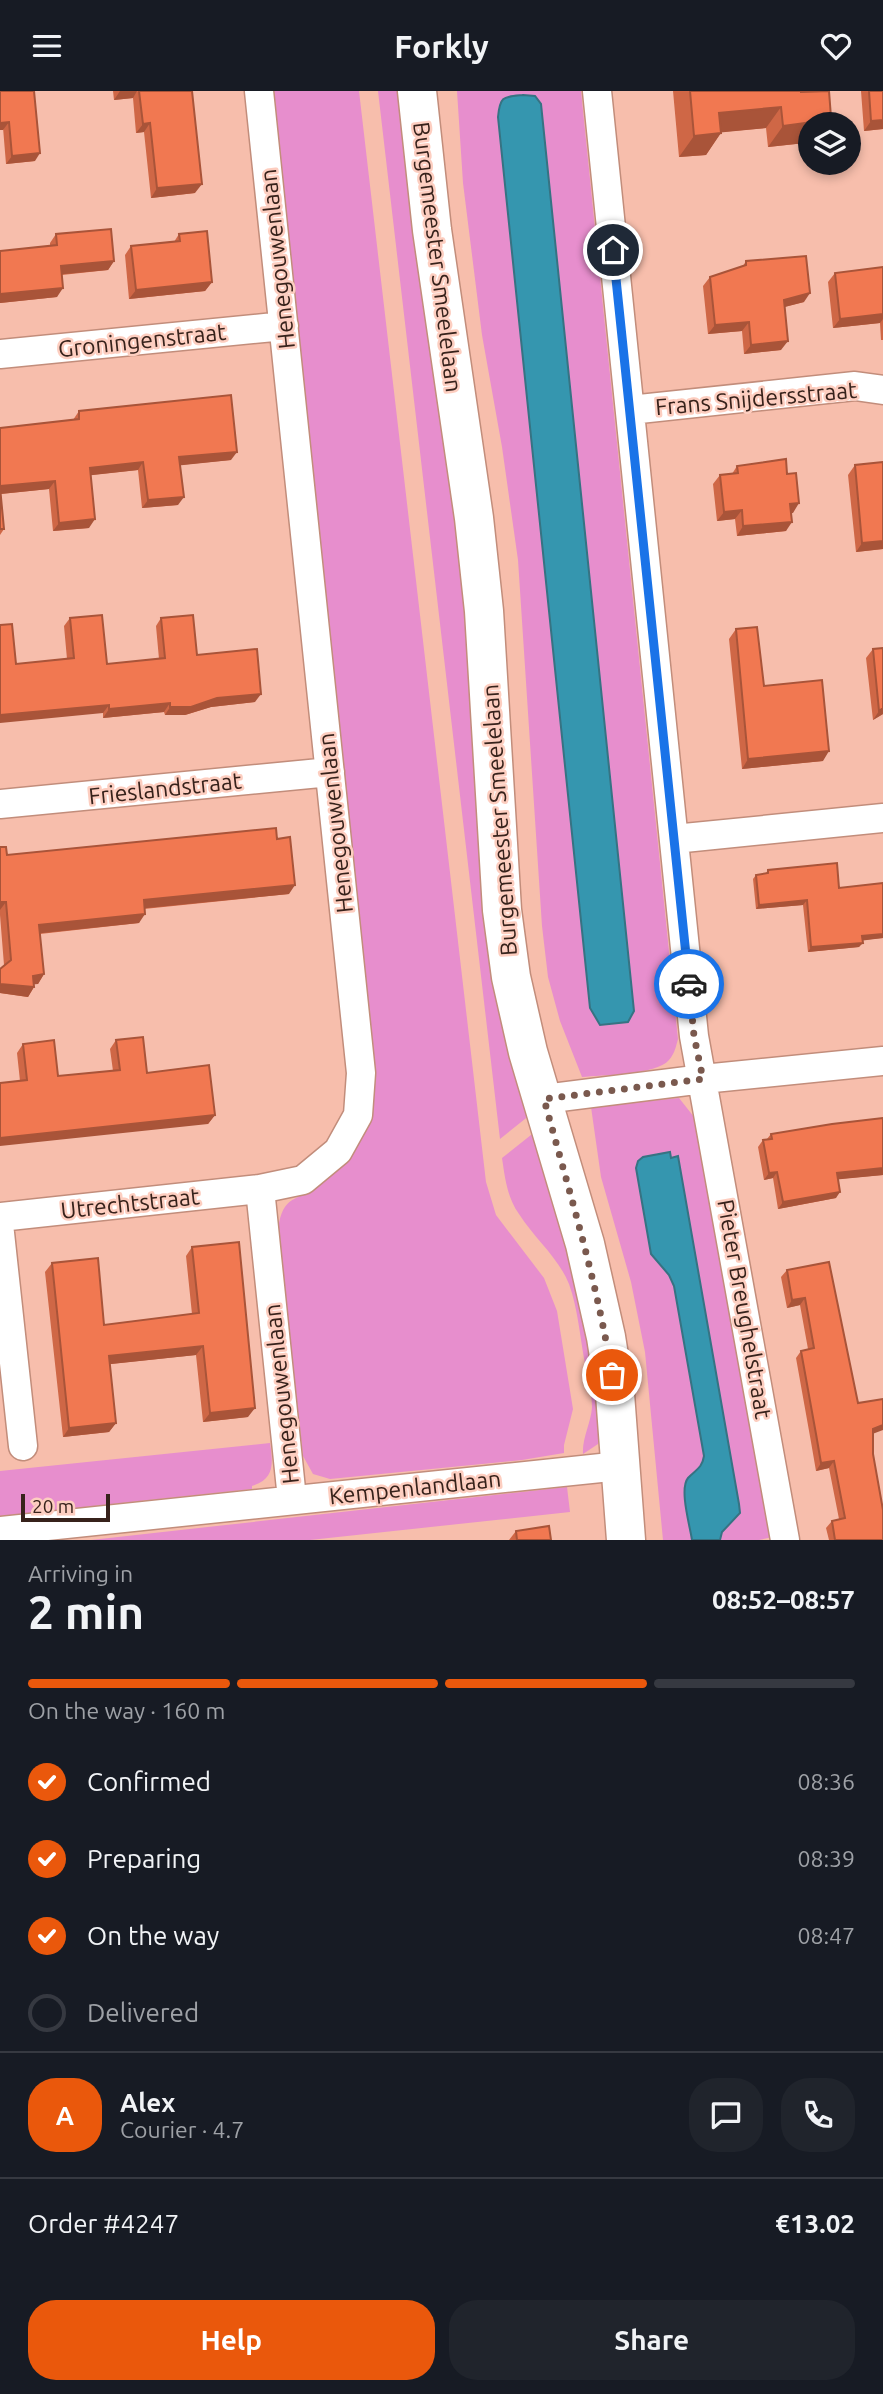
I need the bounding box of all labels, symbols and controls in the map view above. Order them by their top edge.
icon: menu [28,27,66,65]
icon: heart [817,27,855,65]
text: Forkly [394,28,489,64]
map controls [798,112,861,175]
button: layers [798,112,861,175]
street label: Burgemeester Smeelelaan [409,120,467,394]
street label: Henegouwenlaan [255,168,299,350]
pin [583,220,643,280]
icon: home [594,231,632,269]
street label: Groningenstraat [57,319,227,361]
street label: Frans Snijdersstraat [654,377,858,419]
street label: Burgemeester Smeelelaan [477,683,521,957]
street label: Henegouwenlaan [313,732,357,914]
street label: Frieslandstraat [87,768,243,808]
courier [654,949,724,1019]
icon: car [670,965,708,1003]
street label: Utrechtstraat [59,1183,201,1223]
street label: Pieter Breughelstraat [713,1197,777,1421]
street label: Henegouwenlaan [259,1303,303,1485]
pin [582,1345,642,1405]
icon: bag [593,1356,631,1394]
street label: Kempenlandlaan [328,1466,502,1508]
scale bar [21,1491,110,1523]
text: 20 m [32,1495,74,1517]
text: Arriving in [28,1561,133,1586]
text: 08:52–08:57 [712,1585,855,1614]
text: 2 min [28,1586,144,1638]
text: On the way · 160 m [28,1698,225,1723]
icon: check [28,1763,66,1801]
text: Confirmed [87,1767,211,1796]
text: 08:36 [797,1769,855,1794]
icon: check [28,1840,66,1878]
text: Preparing [87,1844,201,1873]
text: 08:39 [797,1846,855,1871]
icon: check [28,1917,66,1955]
text: On the way [87,1921,219,1950]
text: 08:47 [797,1923,855,1948]
text: Delivered [87,1998,199,2027]
button: chat [689,2078,763,2152]
button: phone [781,2078,855,2152]
text: Alex [120,2088,175,2117]
text: A [56,2101,74,2130]
text: Courier · 4.7 [120,2117,244,2142]
text: Order #4247 [28,2209,179,2238]
text: €13.02 [775,2209,855,2238]
button: Help [28,2300,435,2380]
button: Share [449,2300,855,2380]

